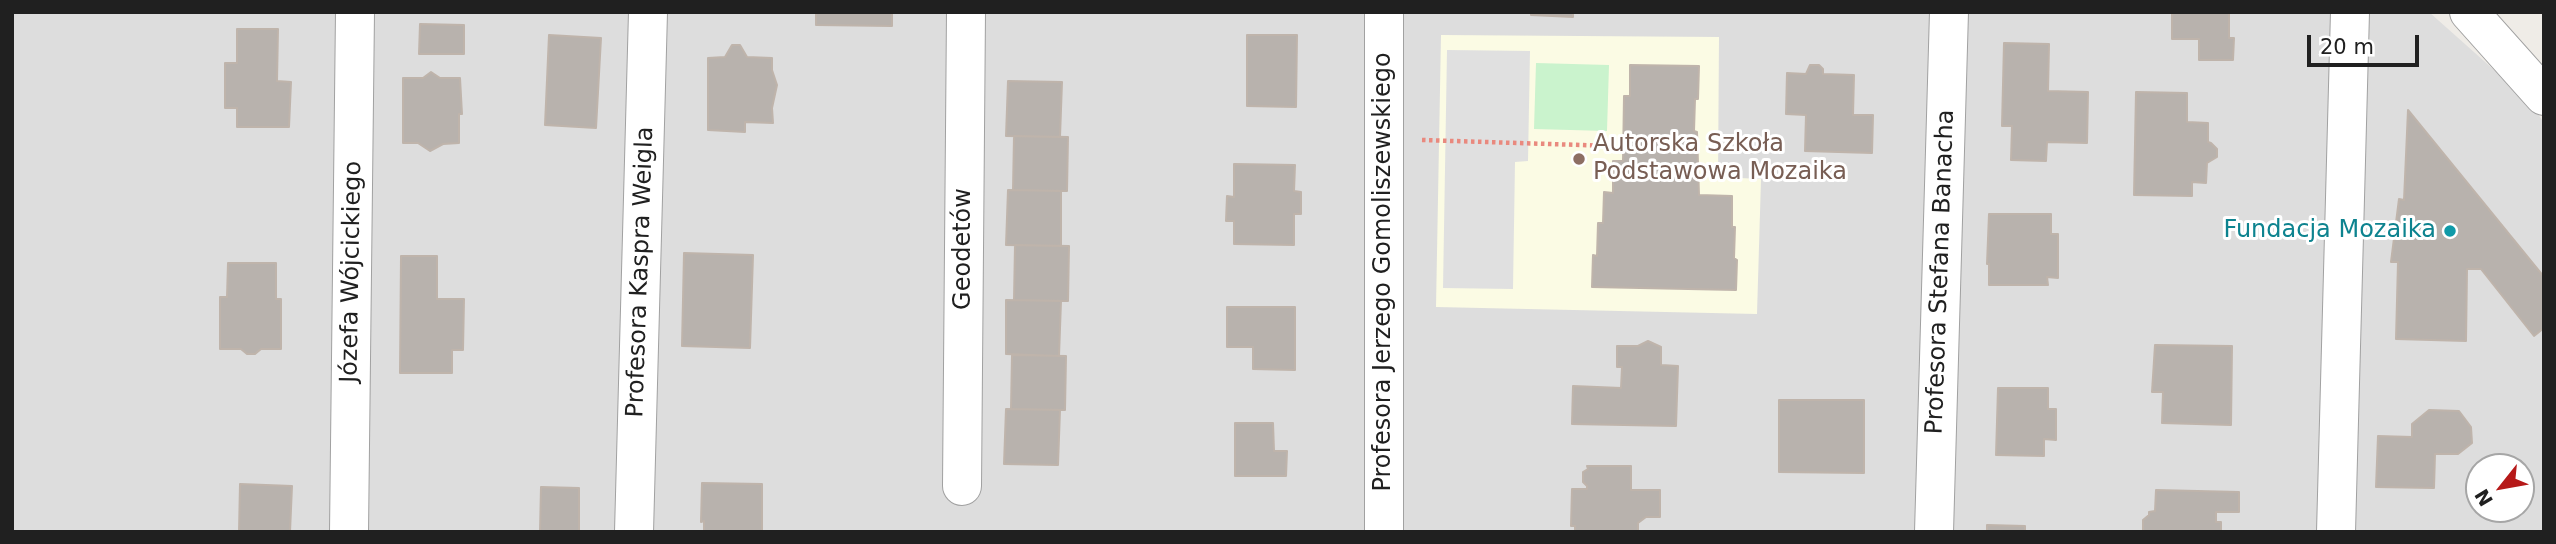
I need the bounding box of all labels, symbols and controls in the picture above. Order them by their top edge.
scale bar [2311,21,2423,65]
text: 20 m [2320,35,2374,59]
street label: Profesora Jerzego Gomoliszewskiego [1370,52,1398,492]
street label: Profesora Stefana Banacha [1921,109,1961,435]
street label: Profesora Kaspra Weigla [622,126,660,418]
place label: Autorska Szkoła Podstawowa Mozaika [1593,131,1847,187]
marker: Autorska Szkoła Podstawowa Mozaika [1571,151,1587,167]
street label: Józefa Wójcickiego [336,161,368,383]
street label: Geodetów [950,188,978,310]
place label: Fundacja Mozaika [2223,217,2436,245]
marker: Fundacja Mozaika [2442,223,2458,239]
north arrow [2465,453,2535,523]
text: N [2470,485,2497,510]

